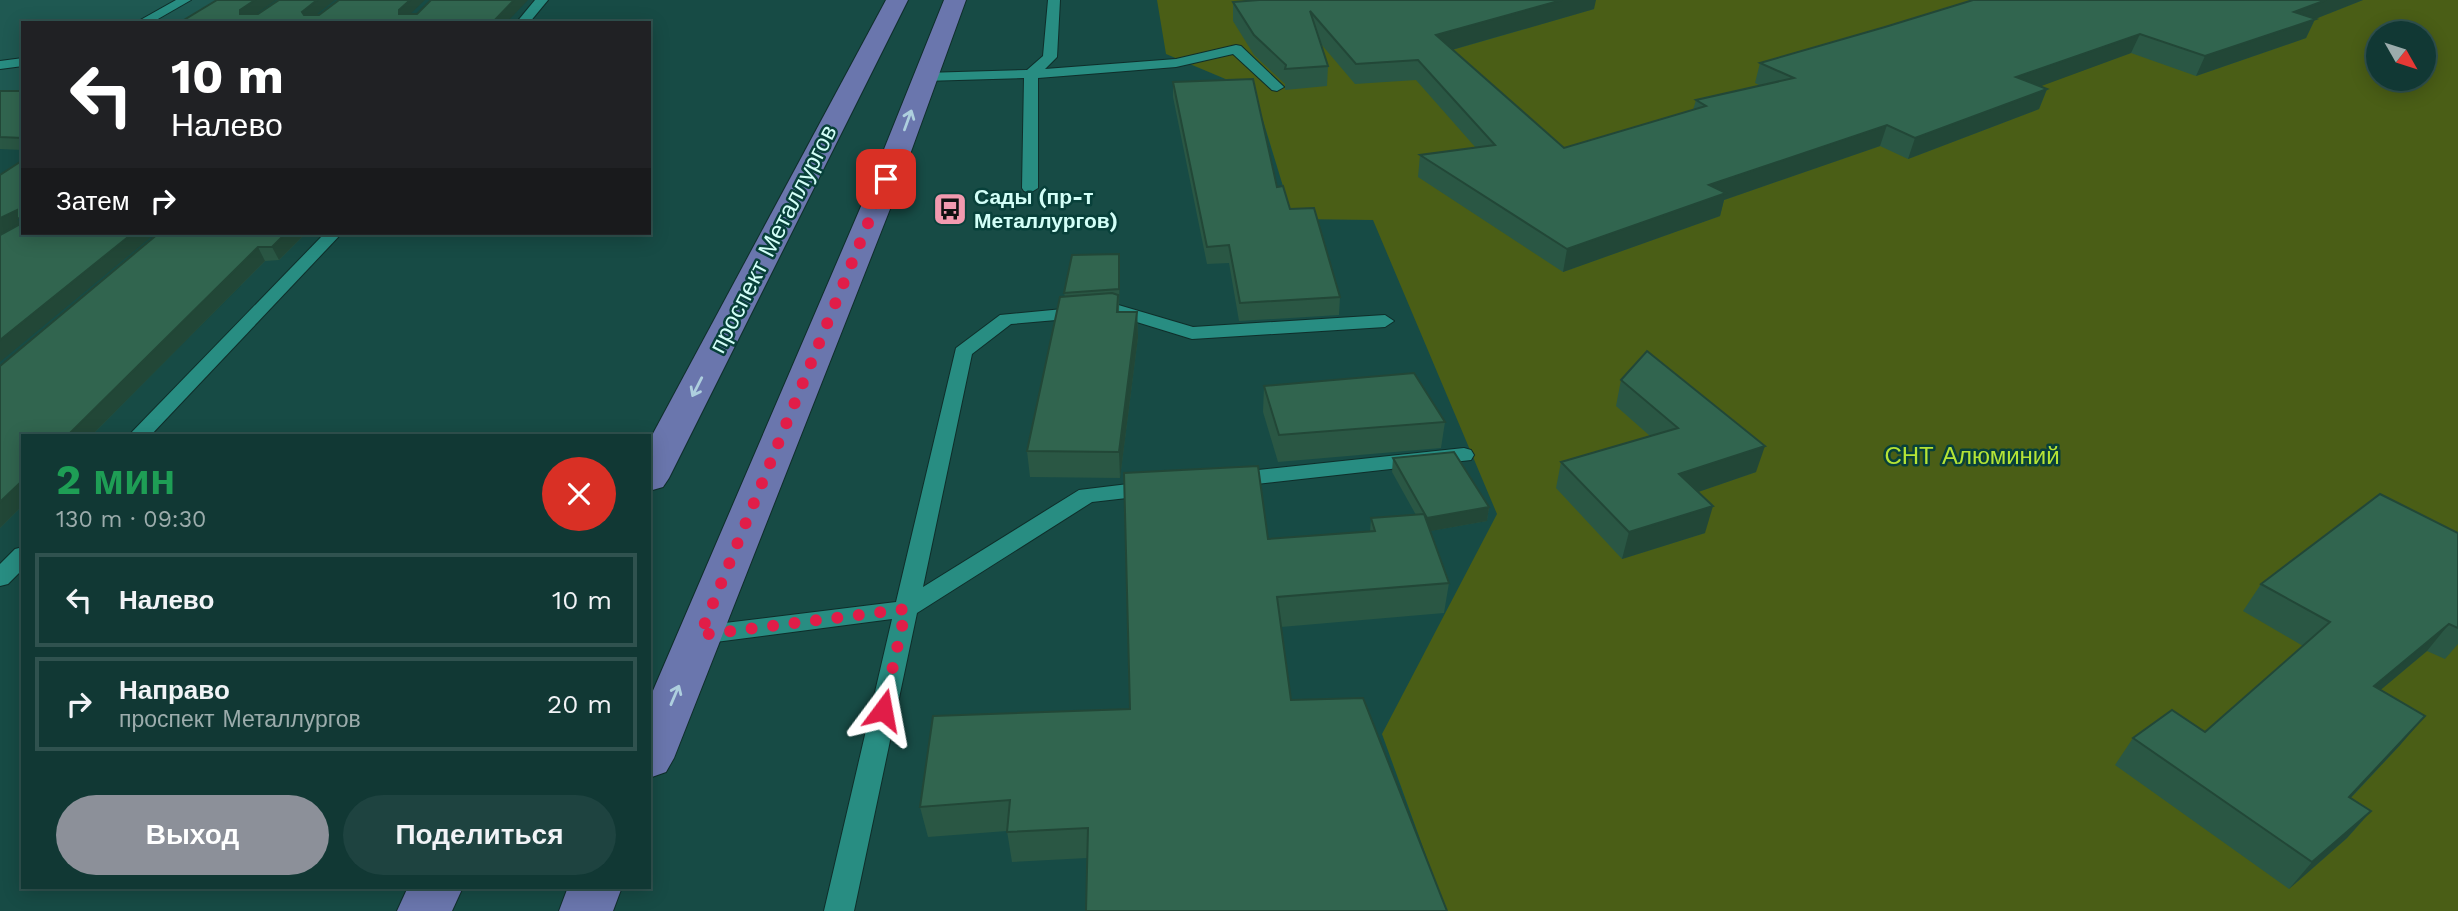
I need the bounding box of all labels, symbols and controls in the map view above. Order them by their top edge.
north arrow [2366,21,2436,91]
map controls [2366,21,2436,91]
text: 10 m [171,47,284,105]
icon: left [56,49,147,140]
text: Налево [171,106,283,144]
one-way arrow [902,110,915,132]
street label: проспект Металлургов [703,120,843,358]
pin [856,149,916,209]
icon: arrive [867,160,905,198]
icon: right [144,182,182,220]
place label: Сады (пр-т Металлургов) [974,184,1118,233]
text: Затем [56,186,130,216]
bus stop icon: Сады (пр-т Металлургов) [931,190,969,228]
one-way arrow [689,376,703,397]
park label: СНТ Алюминий [1884,442,2060,470]
text: 2 мин [56,455,175,504]
button: close [542,457,616,531]
text: 130 m · 09:30 [56,506,206,533]
icon: left [60,581,98,619]
text: Налево [119,585,214,615]
text: 10 m [552,585,612,615]
position arrow [846,673,920,747]
text: Направо [119,675,230,705]
one-way arrow [670,684,683,706]
icon: right [60,685,98,723]
text: 20 m [547,689,612,719]
text: проспект Металлургов [119,706,361,733]
button: Выход [56,795,329,875]
button: Поделиться [343,795,616,875]

